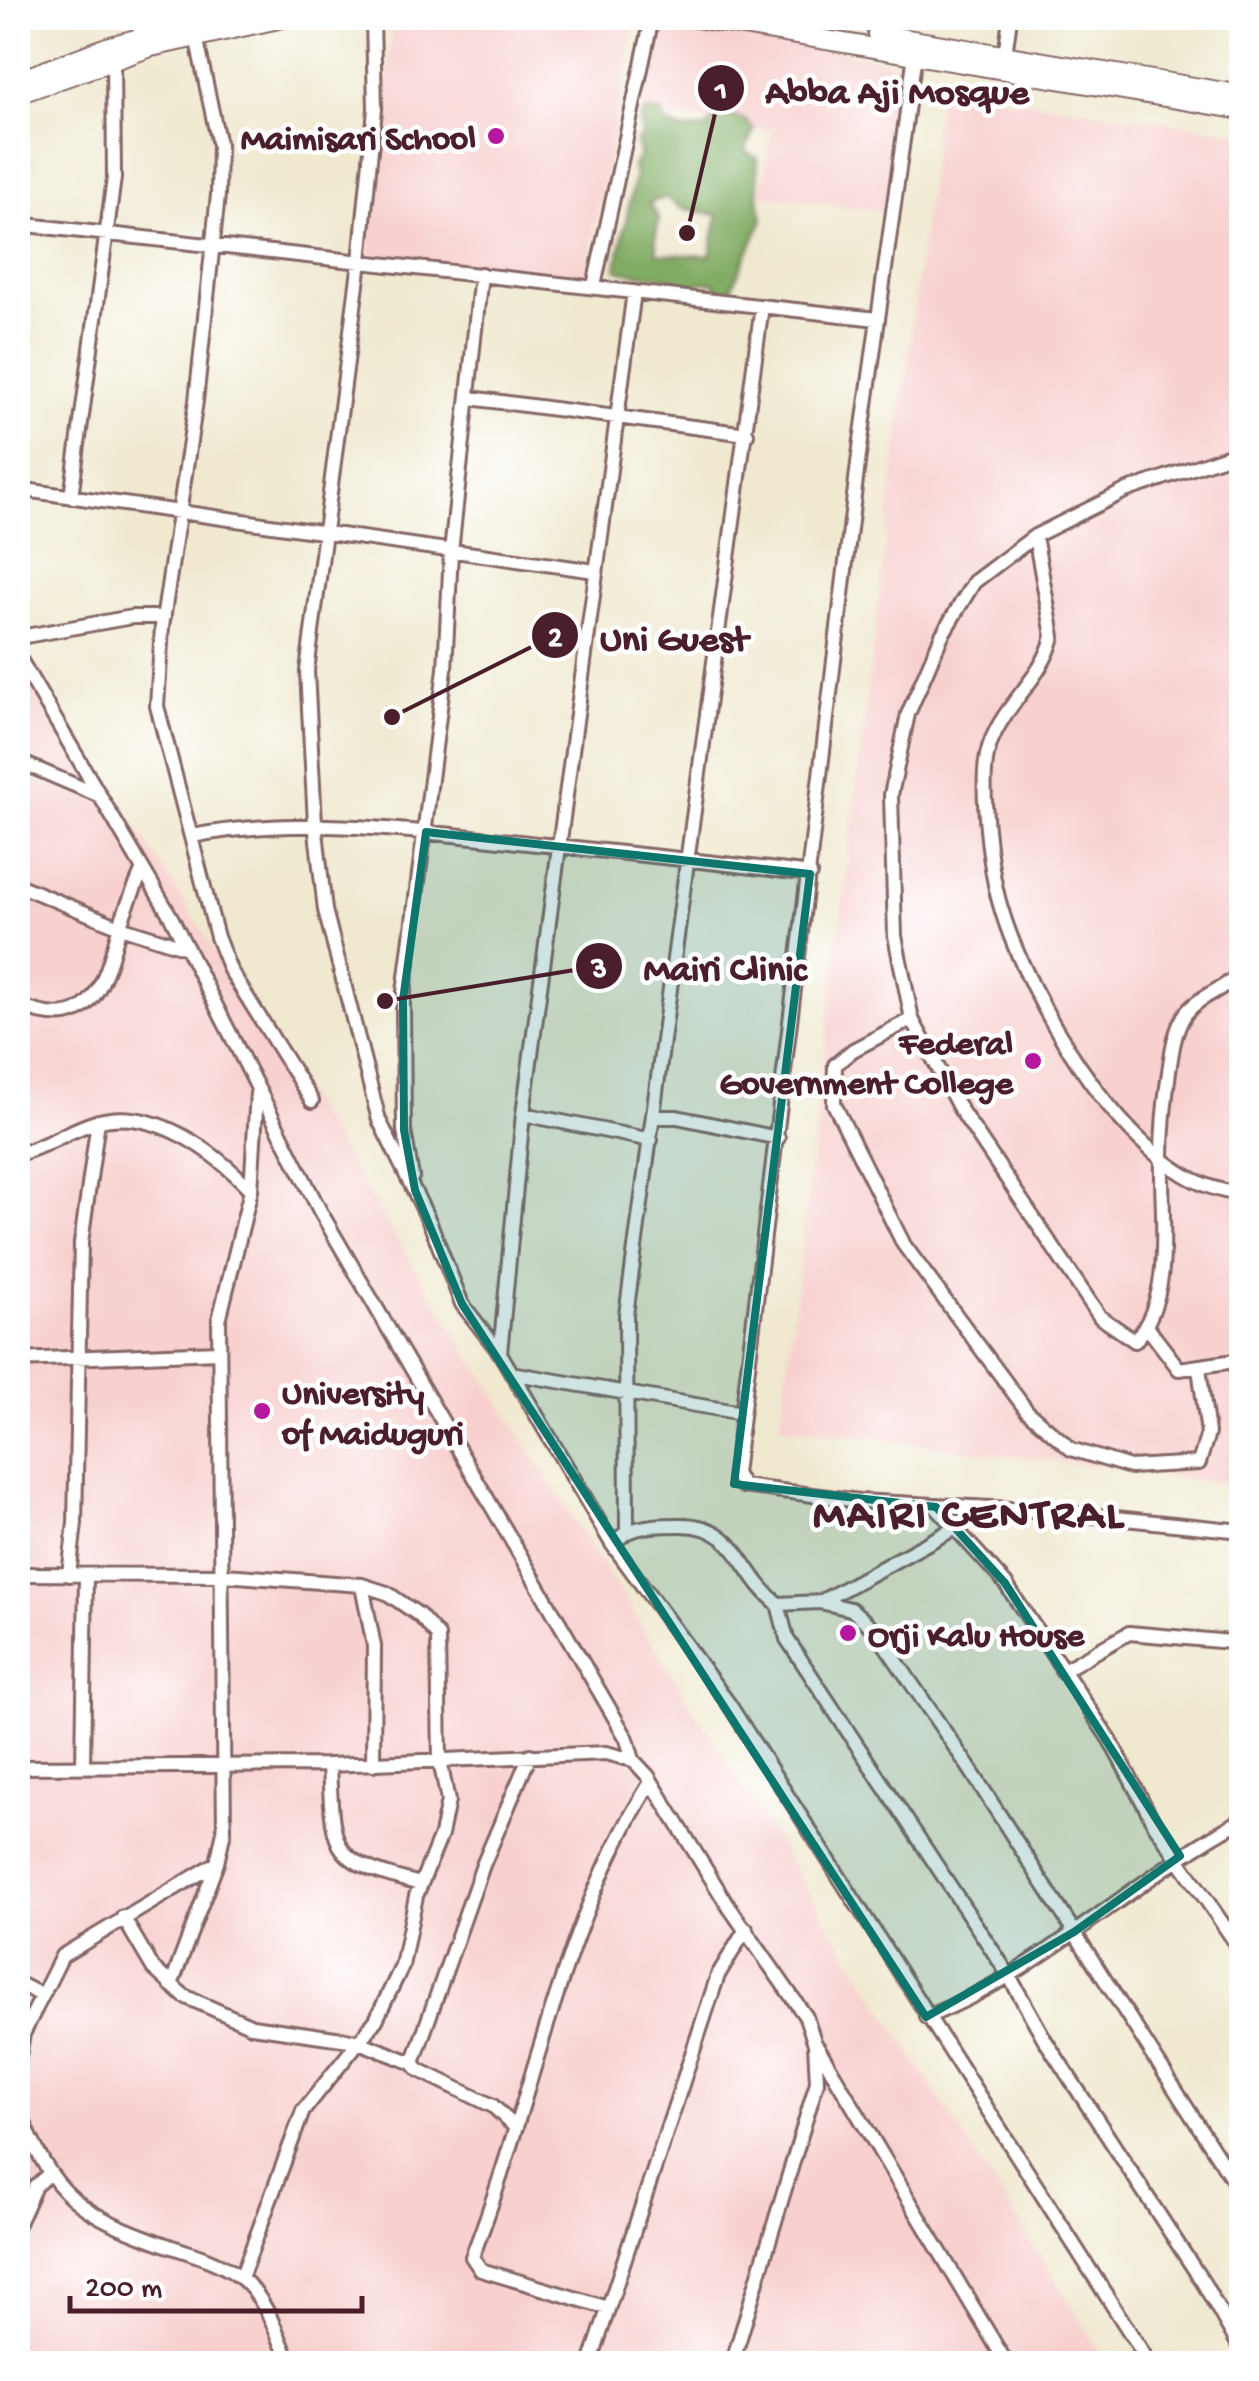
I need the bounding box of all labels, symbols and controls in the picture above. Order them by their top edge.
callout: Abba Aji Mosque [696,54,1049,122]
text: Abba Aji Mosque [764,73,1030,117]
text: 1 [714,76,727,111]
place label: Maimisari School [241,121,476,162]
marker: Maimisari School [485,125,507,147]
callout: Uni Guest [530,601,768,669]
text: Uni Guest [600,620,752,664]
text: 2 [548,623,563,658]
callout: Mairi Clinic [574,932,827,1000]
text: Mairi Clinic [644,950,808,994]
text: 3 [590,954,607,989]
place label: Federal Government College [720,1026,1014,1107]
marker: Federal Government College [1022,1050,1044,1072]
place label: University of Maiduguri [281,1376,464,1457]
marker: University of Maiduguri [251,1400,273,1422]
district label: MAIRI CENTRAL [813,1491,1125,1544]
place label: Orji Kalu House [868,1618,1085,1659]
marker: Orji Kalu House [837,1622,859,1644]
scale bar [70,2251,362,2313]
text: 200 m [85,2273,162,2308]

